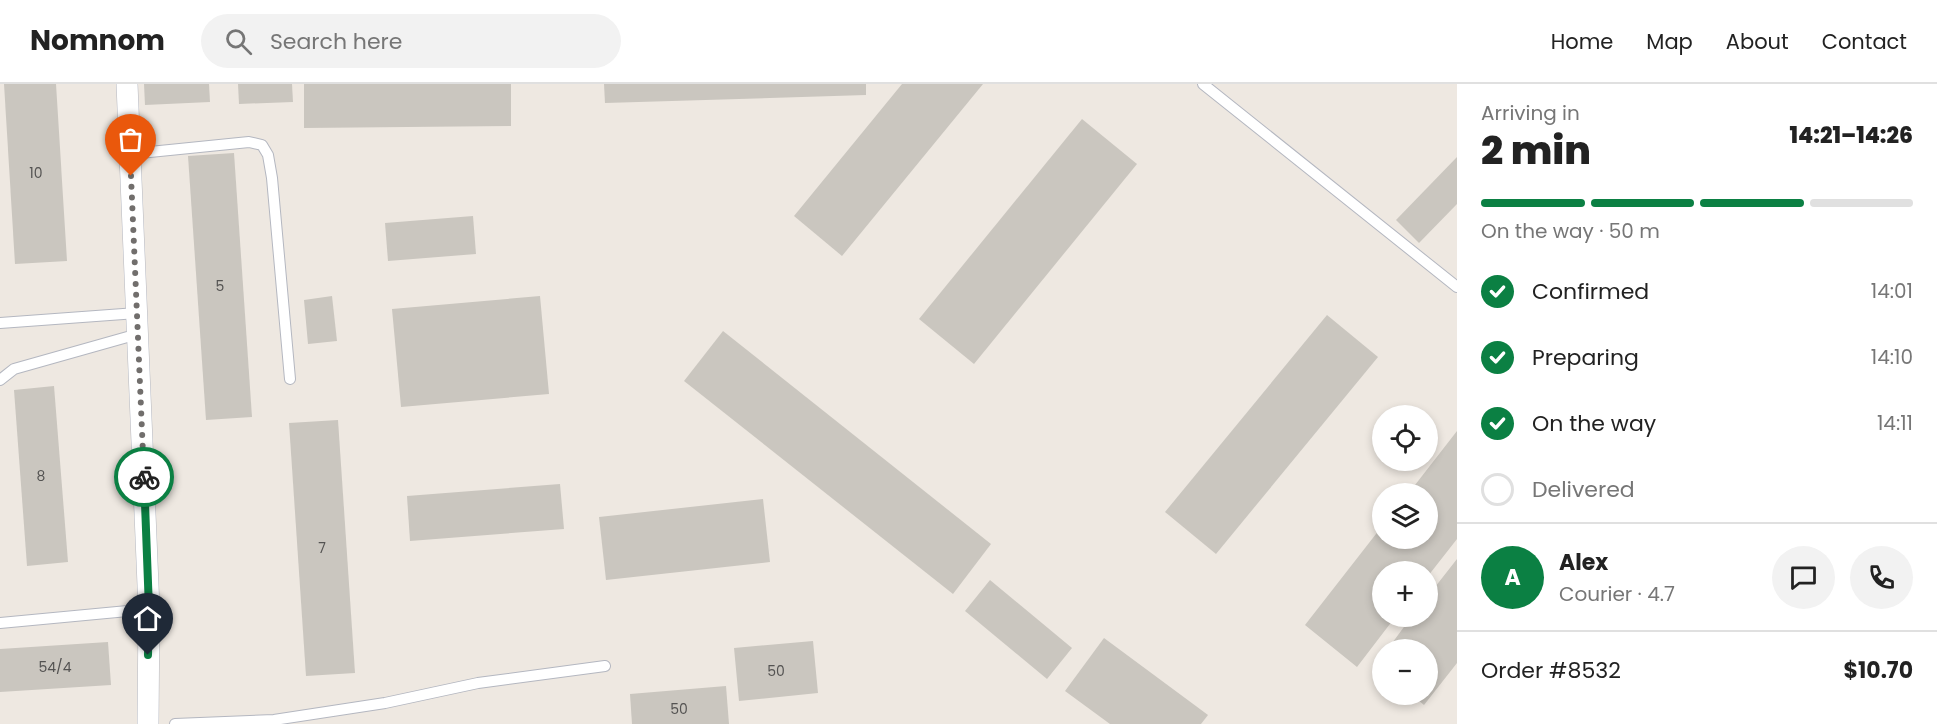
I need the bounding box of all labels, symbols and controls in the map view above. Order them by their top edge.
search box [201,14,621,68]
text: Nomnom [30,21,165,60]
icon: search [222,25,255,58]
text: Search here [270,26,402,57]
text: Home [1551,27,1613,56]
text: Map [1646,27,1693,56]
text: About [1726,27,1789,56]
text: Contact [1822,27,1907,56]
text: Arriving in [1481,99,1580,127]
pin [105,114,156,176]
text: 14:21–14:26 [1790,120,1913,151]
icon: bag [114,123,147,156]
text: 2 min [1481,123,1591,178]
house number: 10 [29,163,43,183]
text: On the way · 50 m [1481,217,1660,245]
icon: check [1481,275,1514,308]
house number: 5 [216,276,224,296]
text: Confirmed [1532,276,1649,307]
text: 14:01 [1871,277,1913,305]
icon: check [1481,341,1514,374]
text: Preparing [1532,342,1639,373]
text: 14:10 [1871,343,1913,371]
map controls [1372,405,1438,705]
button: locate [1372,405,1438,471]
icon: check [1481,407,1514,440]
text: On the way [1532,408,1656,439]
text: 14:11 [1877,409,1913,437]
courier [114,447,174,507]
icon: bike [128,461,161,494]
house number: 8 [37,466,46,486]
text: Delivered [1532,474,1635,505]
button: layers [1372,483,1438,549]
house number: 7 [318,538,326,558]
button: chat [1772,546,1835,609]
button: phone [1850,546,1913,609]
text: Alex [1559,547,1608,578]
button: + [1372,561,1438,627]
text: A [1504,562,1521,593]
text: Courier · 4.7 [1559,580,1675,608]
pin [122,593,173,655]
icon: home [131,602,164,635]
button: − [1372,639,1438,705]
text: Order #8532 [1481,655,1621,686]
text: $10.70 [1844,655,1913,686]
house number: 54/4 [38,657,72,677]
house number: 50 [767,661,785,681]
house number: 50 [670,699,688,719]

